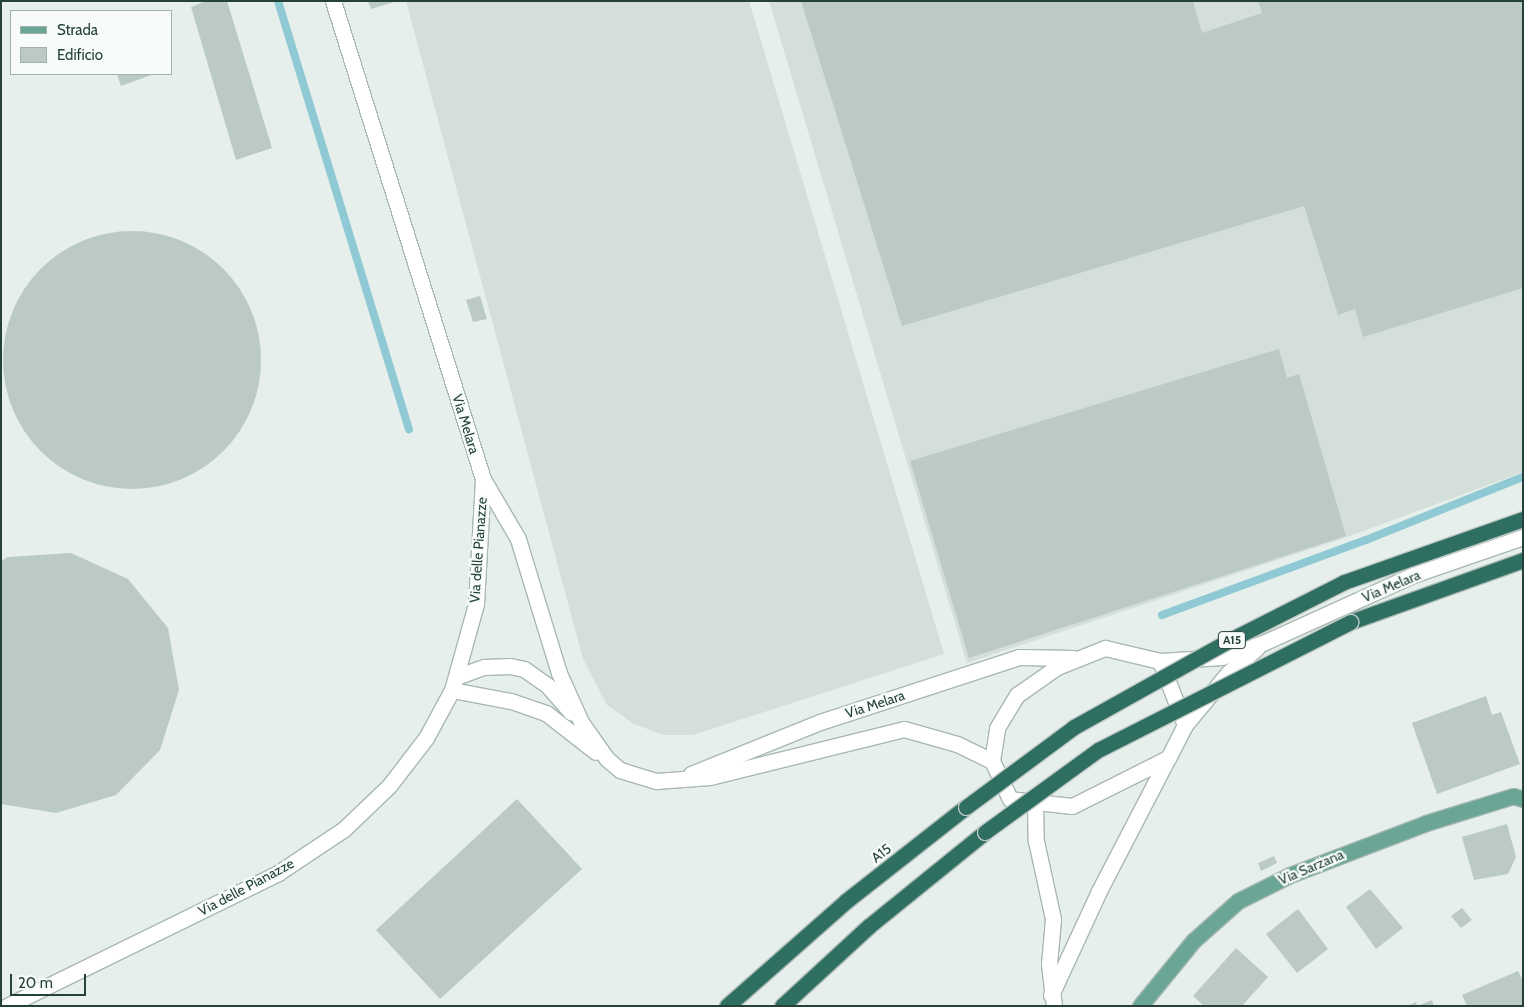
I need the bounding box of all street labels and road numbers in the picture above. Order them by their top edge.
street label: Via Melara [449,392,483,456]
street label: Via delle Pianazze [466,496,490,604]
street label: Via Melara [1359,566,1423,606]
road number: A15 [1217,630,1247,650]
street label: Via Melara [843,687,907,721]
street label: A15 [868,840,894,866]
street label: Via Sarzana [1276,846,1346,888]
street label: Via delle Pianazze [195,855,297,919]

